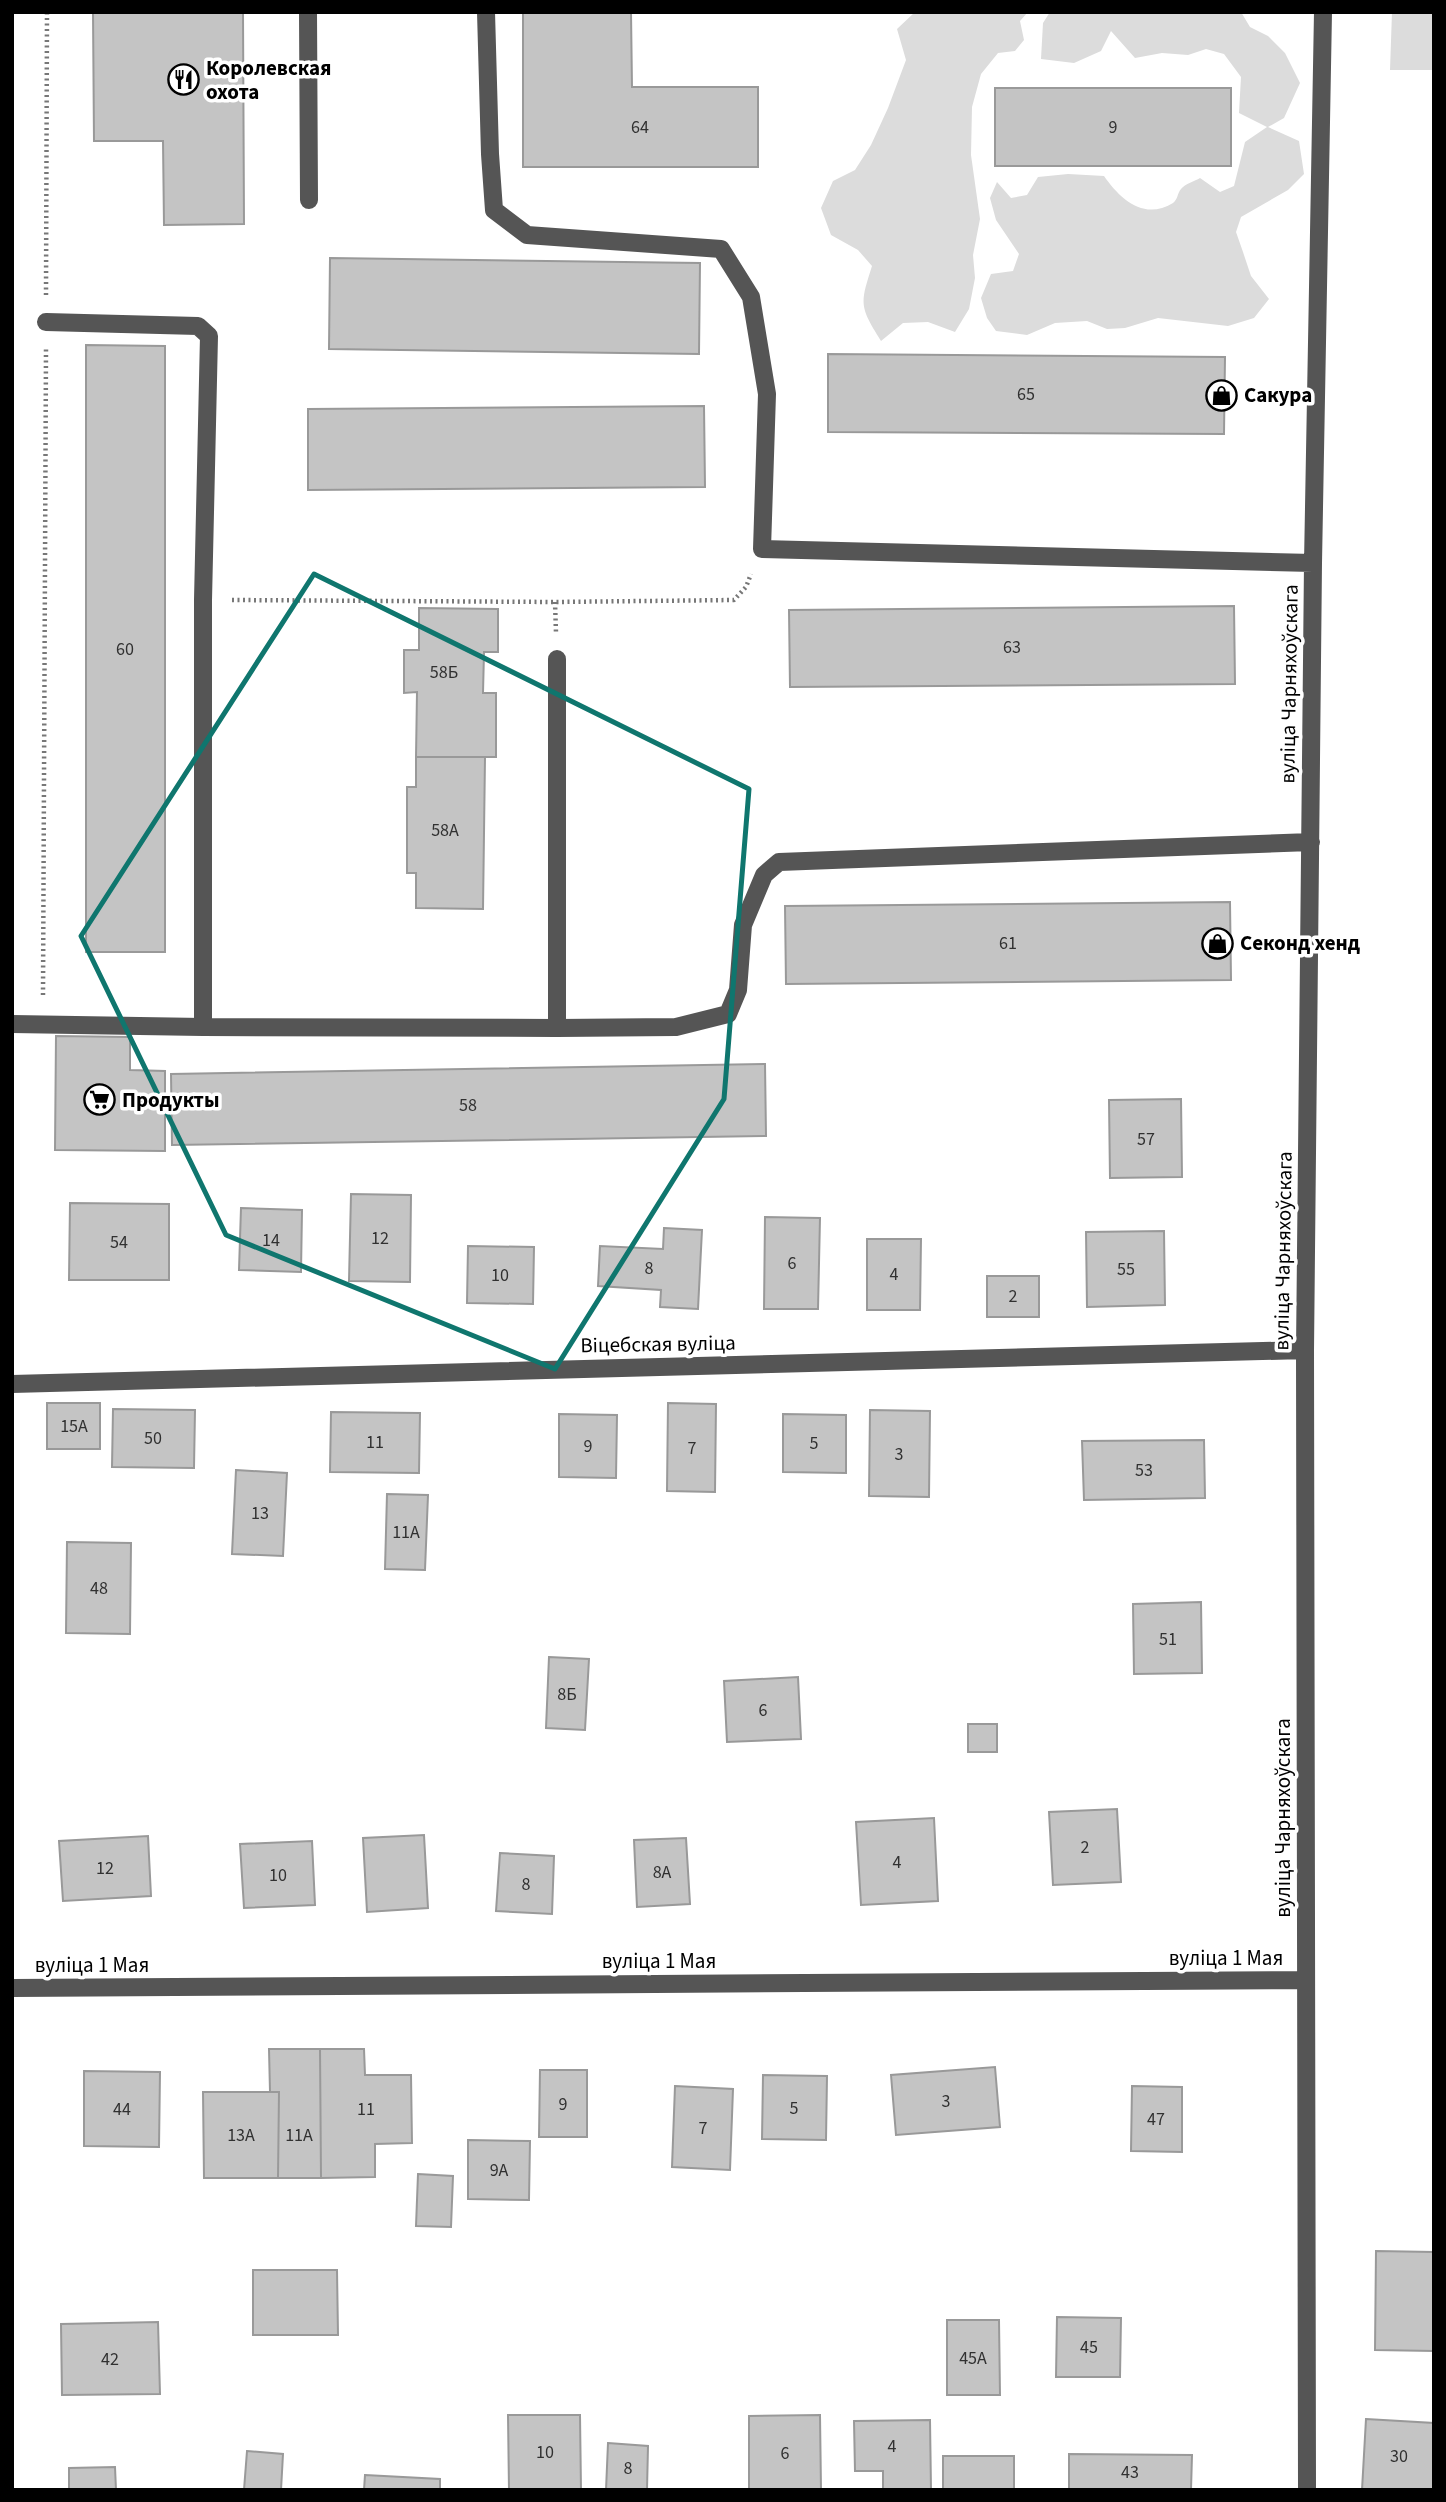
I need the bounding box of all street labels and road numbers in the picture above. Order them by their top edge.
street label: вуліца Чарняхоўскага [1272,584,1306,784]
street label: вуліца Чарняхоўскага [1266,1151,1300,1351]
street label: Віцебская вуліца [580,1328,736,1360]
street label: вуліца Чарняхоўскага [1268,1718,1298,1918]
street label: вуліца 1 Мая [1169,1943,1283,1973]
street label: вуліца 1 Мая [602,1946,716,1976]
street label: вуліца 1 Мая [35,1950,149,1980]

